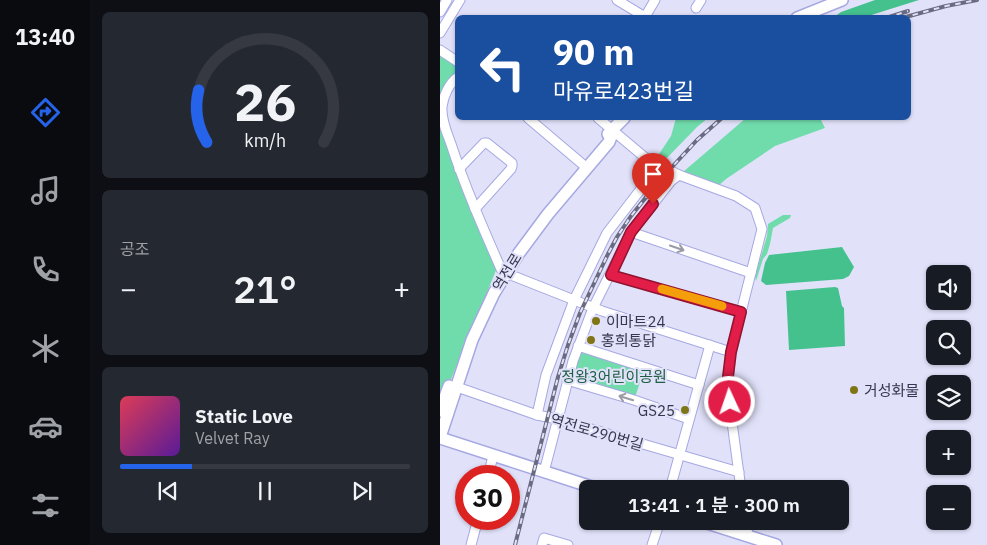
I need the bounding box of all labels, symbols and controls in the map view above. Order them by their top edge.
text: 13:40 [15,22,75,51]
text: 90 m [553,29,635,75]
icon: left [470,35,535,100]
text: 26 [234,68,296,135]
text: 마유로423번길 [553,76,694,105]
icon: directions [28,95,63,130]
text: km/h [244,129,286,152]
pin [632,153,674,204]
icon: arrive [639,160,667,188]
icon: music [28,173,63,208]
text: 공조 [120,239,149,259]
one-way arrow [669,244,685,253]
street label: 역전로 [488,249,526,295]
icon: phone [28,252,63,287]
text: 21° [233,264,297,313]
map controls [926,265,971,530]
button: sound [926,265,971,310]
text: − [120,270,137,307]
text: + [393,270,410,307]
place label: 이마트24 [606,312,665,331]
marker: 이마트24 [590,315,602,327]
button: search [926,320,971,365]
icon: climate [28,331,63,366]
place label: 홍희통닭 [601,331,656,350]
marker: 홍희통닭 [585,334,597,346]
park label: 정왕3어린이공원 [561,367,667,386]
position arrow [703,375,755,427]
button: layers [926,375,971,420]
place label: 거성화물 [864,381,919,400]
marker: 거성화물 [848,384,860,396]
one-way arrow [619,392,635,402]
place label: GS25 [638,401,675,420]
text: Static Love [195,404,293,428]
marker: GS25 [679,404,691,416]
icon: car [28,409,63,444]
street label: 역전로290번길 [548,410,646,454]
text: Velvet Ray [195,428,270,448]
button: + [926,430,971,475]
speed limit sign: 30 [455,465,520,530]
icon: previous [154,477,182,505]
icon: pause [251,477,279,505]
icon: next [348,477,376,505]
button: − [926,485,971,530]
icon: filters [28,488,63,523]
text: 13:41 · 1 분 · 300 m [628,493,800,517]

